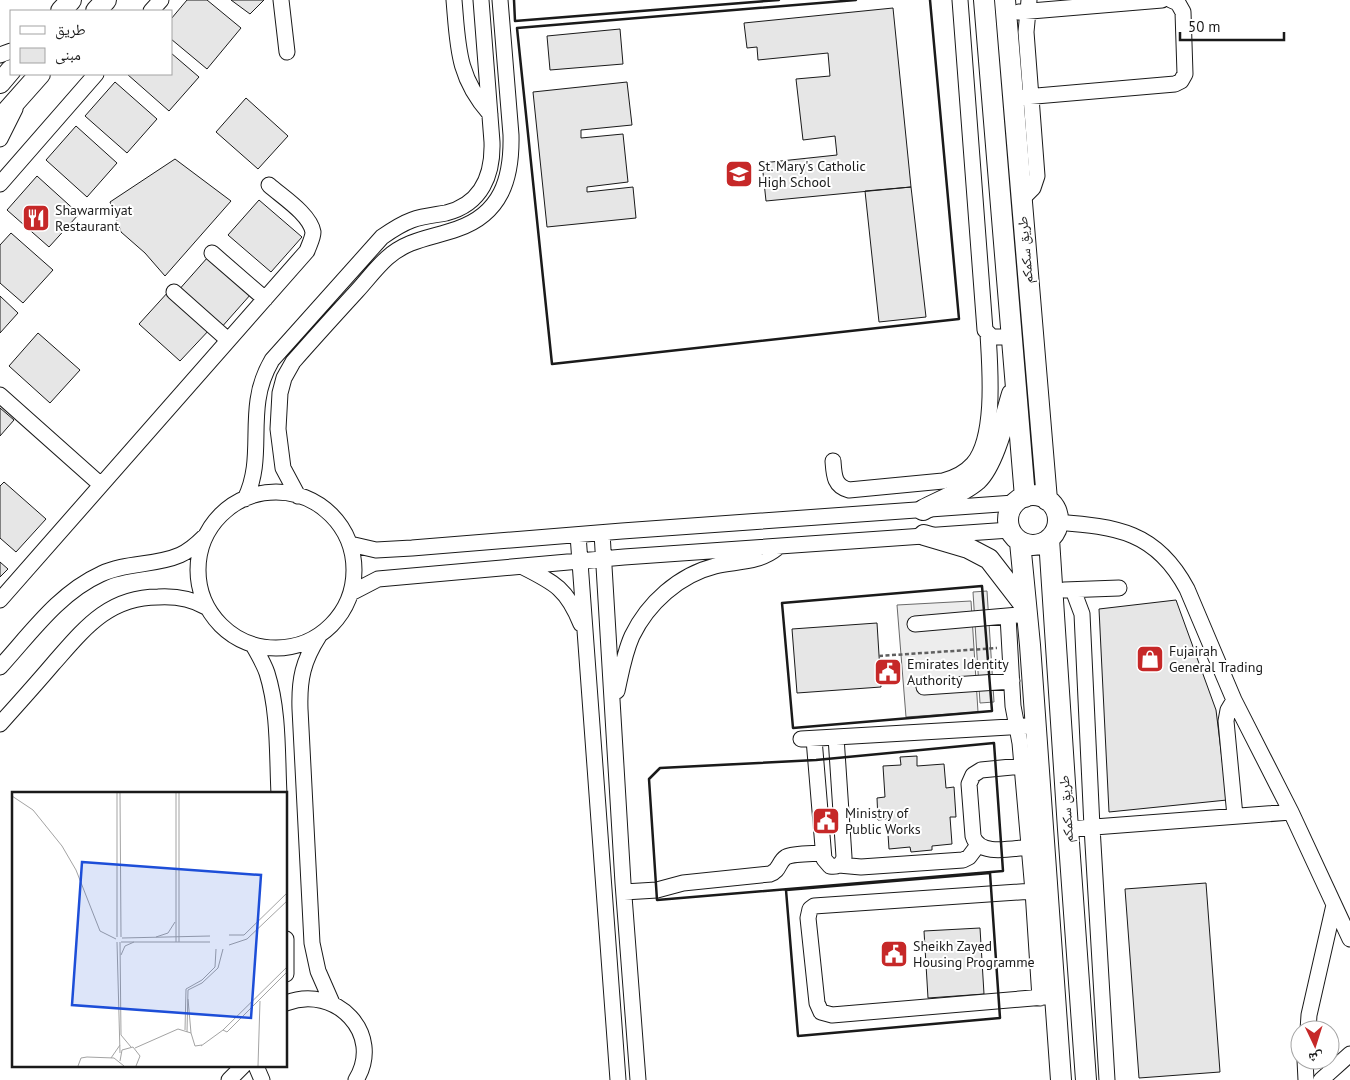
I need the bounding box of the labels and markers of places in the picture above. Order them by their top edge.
place label: St. Mary's Catholic High School [758,157,866,191]
school or university icon: St. Mary's Catholic High School [724,159,754,189]
place label: Shawarmiyat Restaurant [55,201,133,235]
restaurant icon: Shawarmiyat Restaurant [21,203,51,233]
place label: Fujairah General Trading [1169,642,1263,676]
shop icon: Fujairah General Trading [1135,644,1165,674]
place label: Emirates Identity Authority [907,655,1009,689]
public building icon: Emirates Identity Authority [873,657,903,687]
place label: Ministry of Public Works [845,804,921,838]
public building icon: Ministry of Public Works [811,806,841,836]
place label: Sheikh Zayed Housing Programme [913,937,1035,971]
public building icon: Sheikh Zayed Housing Programme [879,939,909,969]

